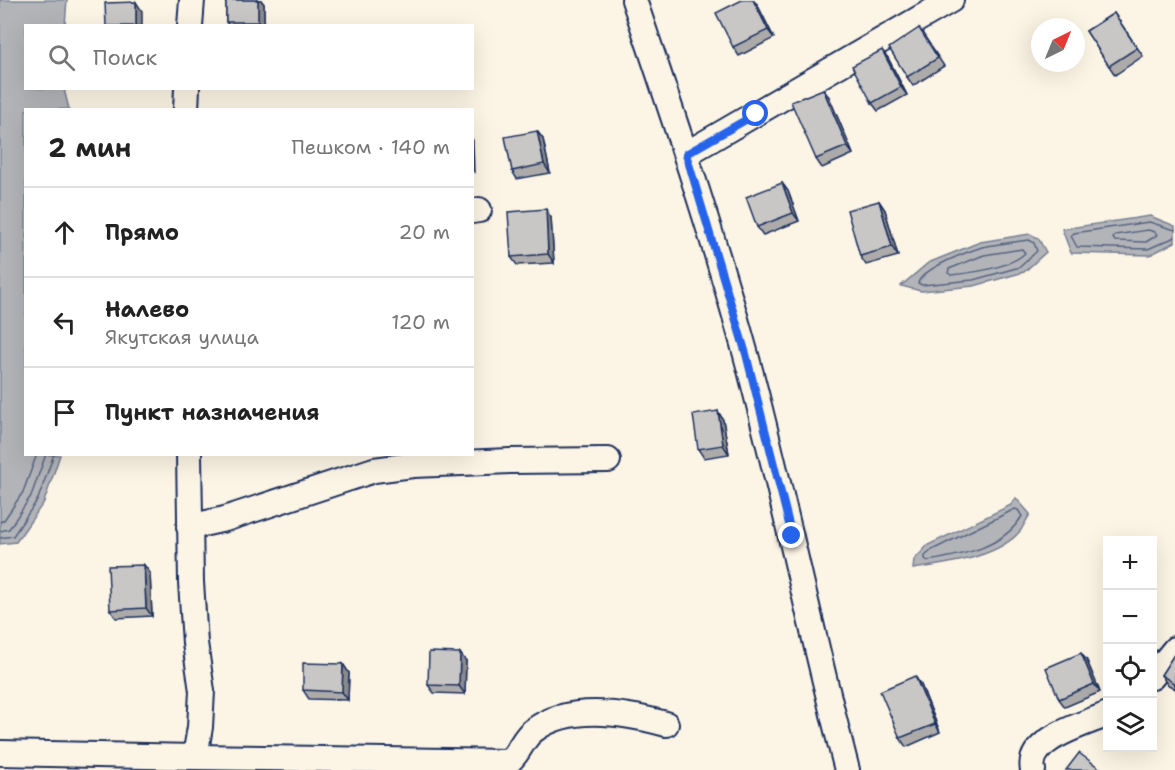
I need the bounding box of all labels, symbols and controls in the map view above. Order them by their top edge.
north arrow [1031,18,1085,72]
search box [24,24,474,90]
icon: search [45,41,78,74]
text: Поиск [93,43,157,72]
route start [742,100,768,126]
text: 2 мин [48,130,131,165]
text: Пешком · 140 m [292,134,450,160]
icon: ahead [48,216,81,249]
text: Прямо [105,218,179,247]
text: 20 m [399,219,450,245]
text: Налево [105,295,189,324]
icon: left [48,306,81,339]
text: 120 m [391,309,450,335]
text: Якутская улица [105,324,259,350]
icon: arrive [48,396,81,429]
text: Пункт назначения [105,398,319,427]
route end [778,522,804,548]
map controls [1103,536,1157,752]
button: + [1103,536,1157,590]
button: − [1103,590,1157,644]
button: locate [1103,644,1157,698]
button: layers [1103,698,1157,752]

